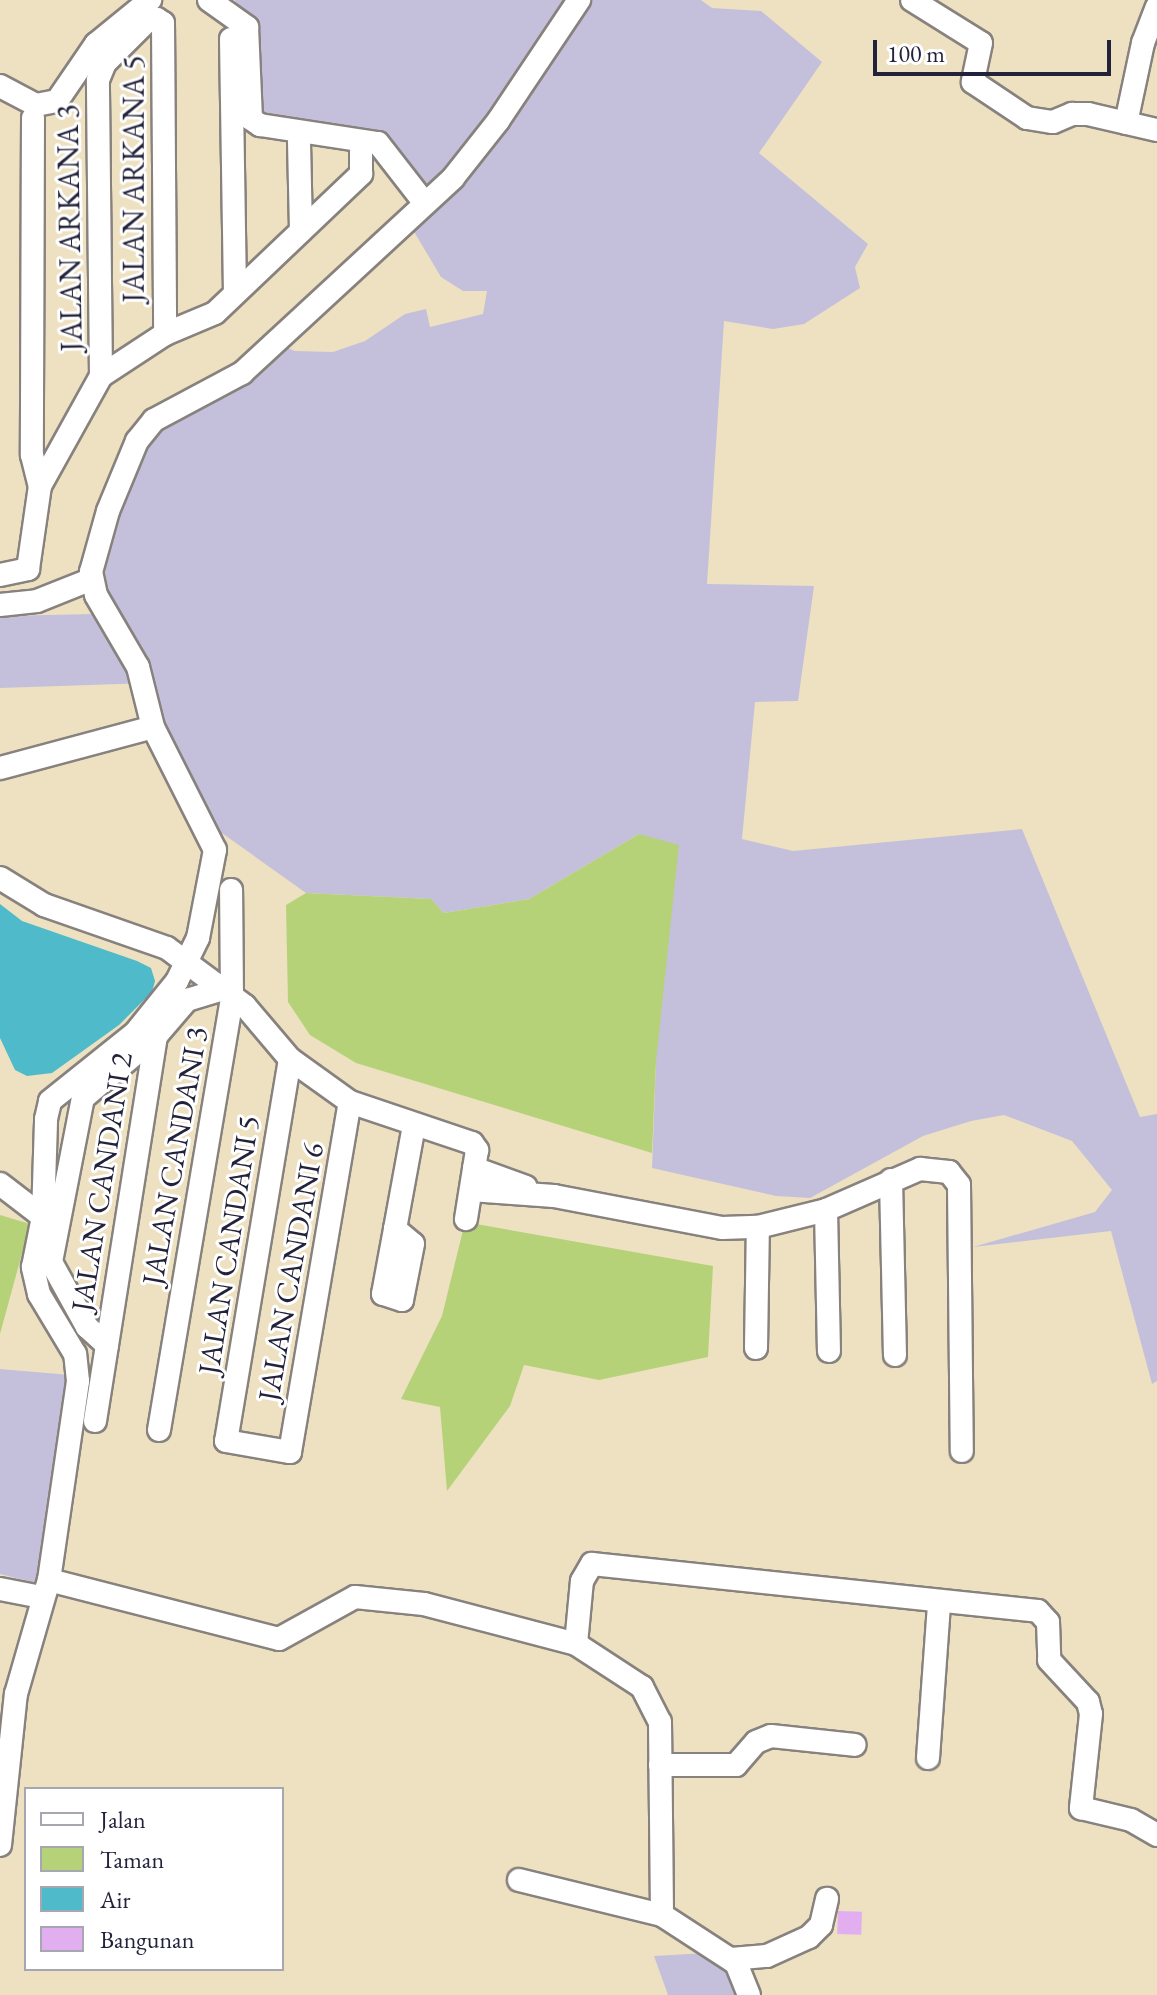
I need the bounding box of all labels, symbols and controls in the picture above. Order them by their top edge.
scale bar [877,24,1115,74]
text: 100 m [887,38,945,69]
street label: JALAN ARKANA 5 [116,55,152,303]
street label: JALAN ARKANA 3 [50,104,90,352]
street label: JALAN CANDANI 3 [135,1024,215,1288]
street label: JALAN CANDANI 2 [64,1050,140,1314]
street label: JALAN CANDANI 5 [191,1113,267,1377]
street label: JALAN CANDANI 6 [251,1140,331,1404]
legend [24,1787,284,1971]
text: Jalan [100,1804,146,1835]
text: Taman [100,1844,164,1875]
text: Air [100,1884,131,1915]
text: Bangunan [100,1924,194,1955]

